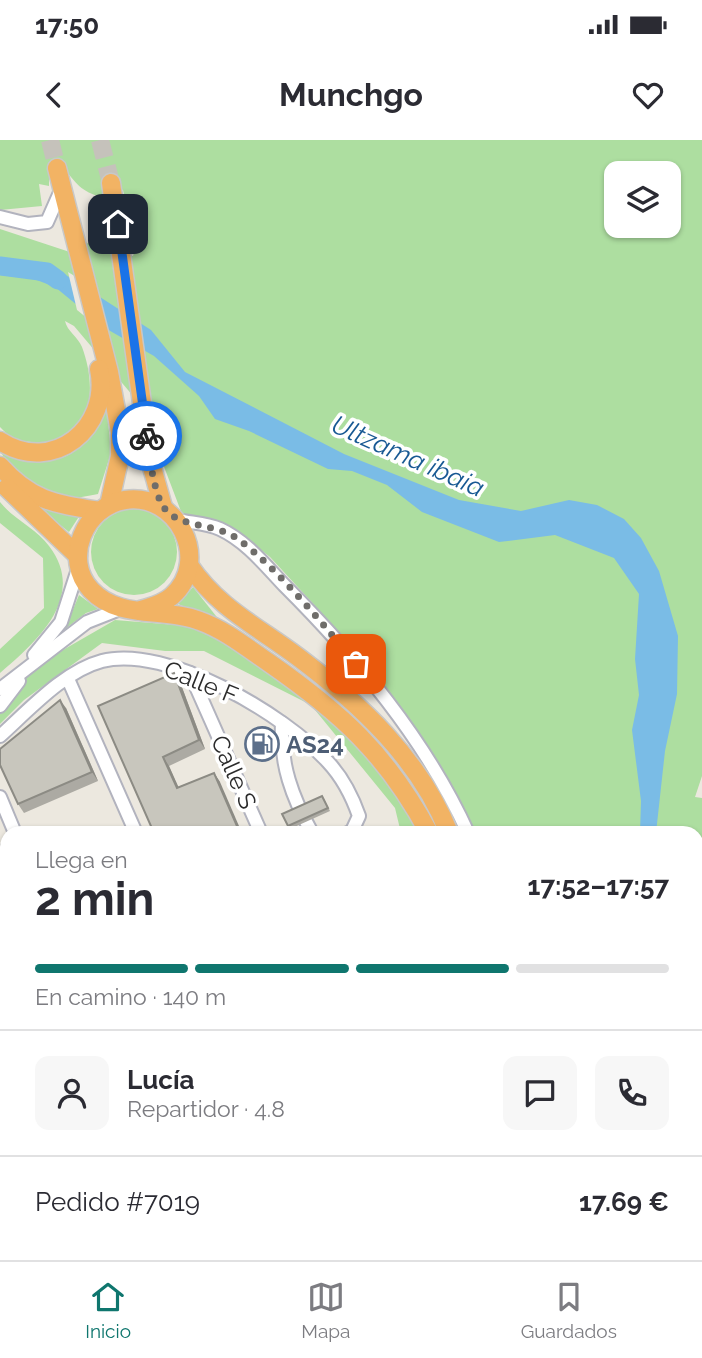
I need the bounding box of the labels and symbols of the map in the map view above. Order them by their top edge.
pin [88,194,148,254]
courier [112,401,182,471]
water label: Ultzama ibaia [327,409,489,503]
pin [326,634,386,694]
street label: Calle F [160,654,242,710]
fuel station icon: AS24 [243,725,281,763]
place label: AS24 [286,730,344,759]
street label: Calle S [205,731,263,813]

